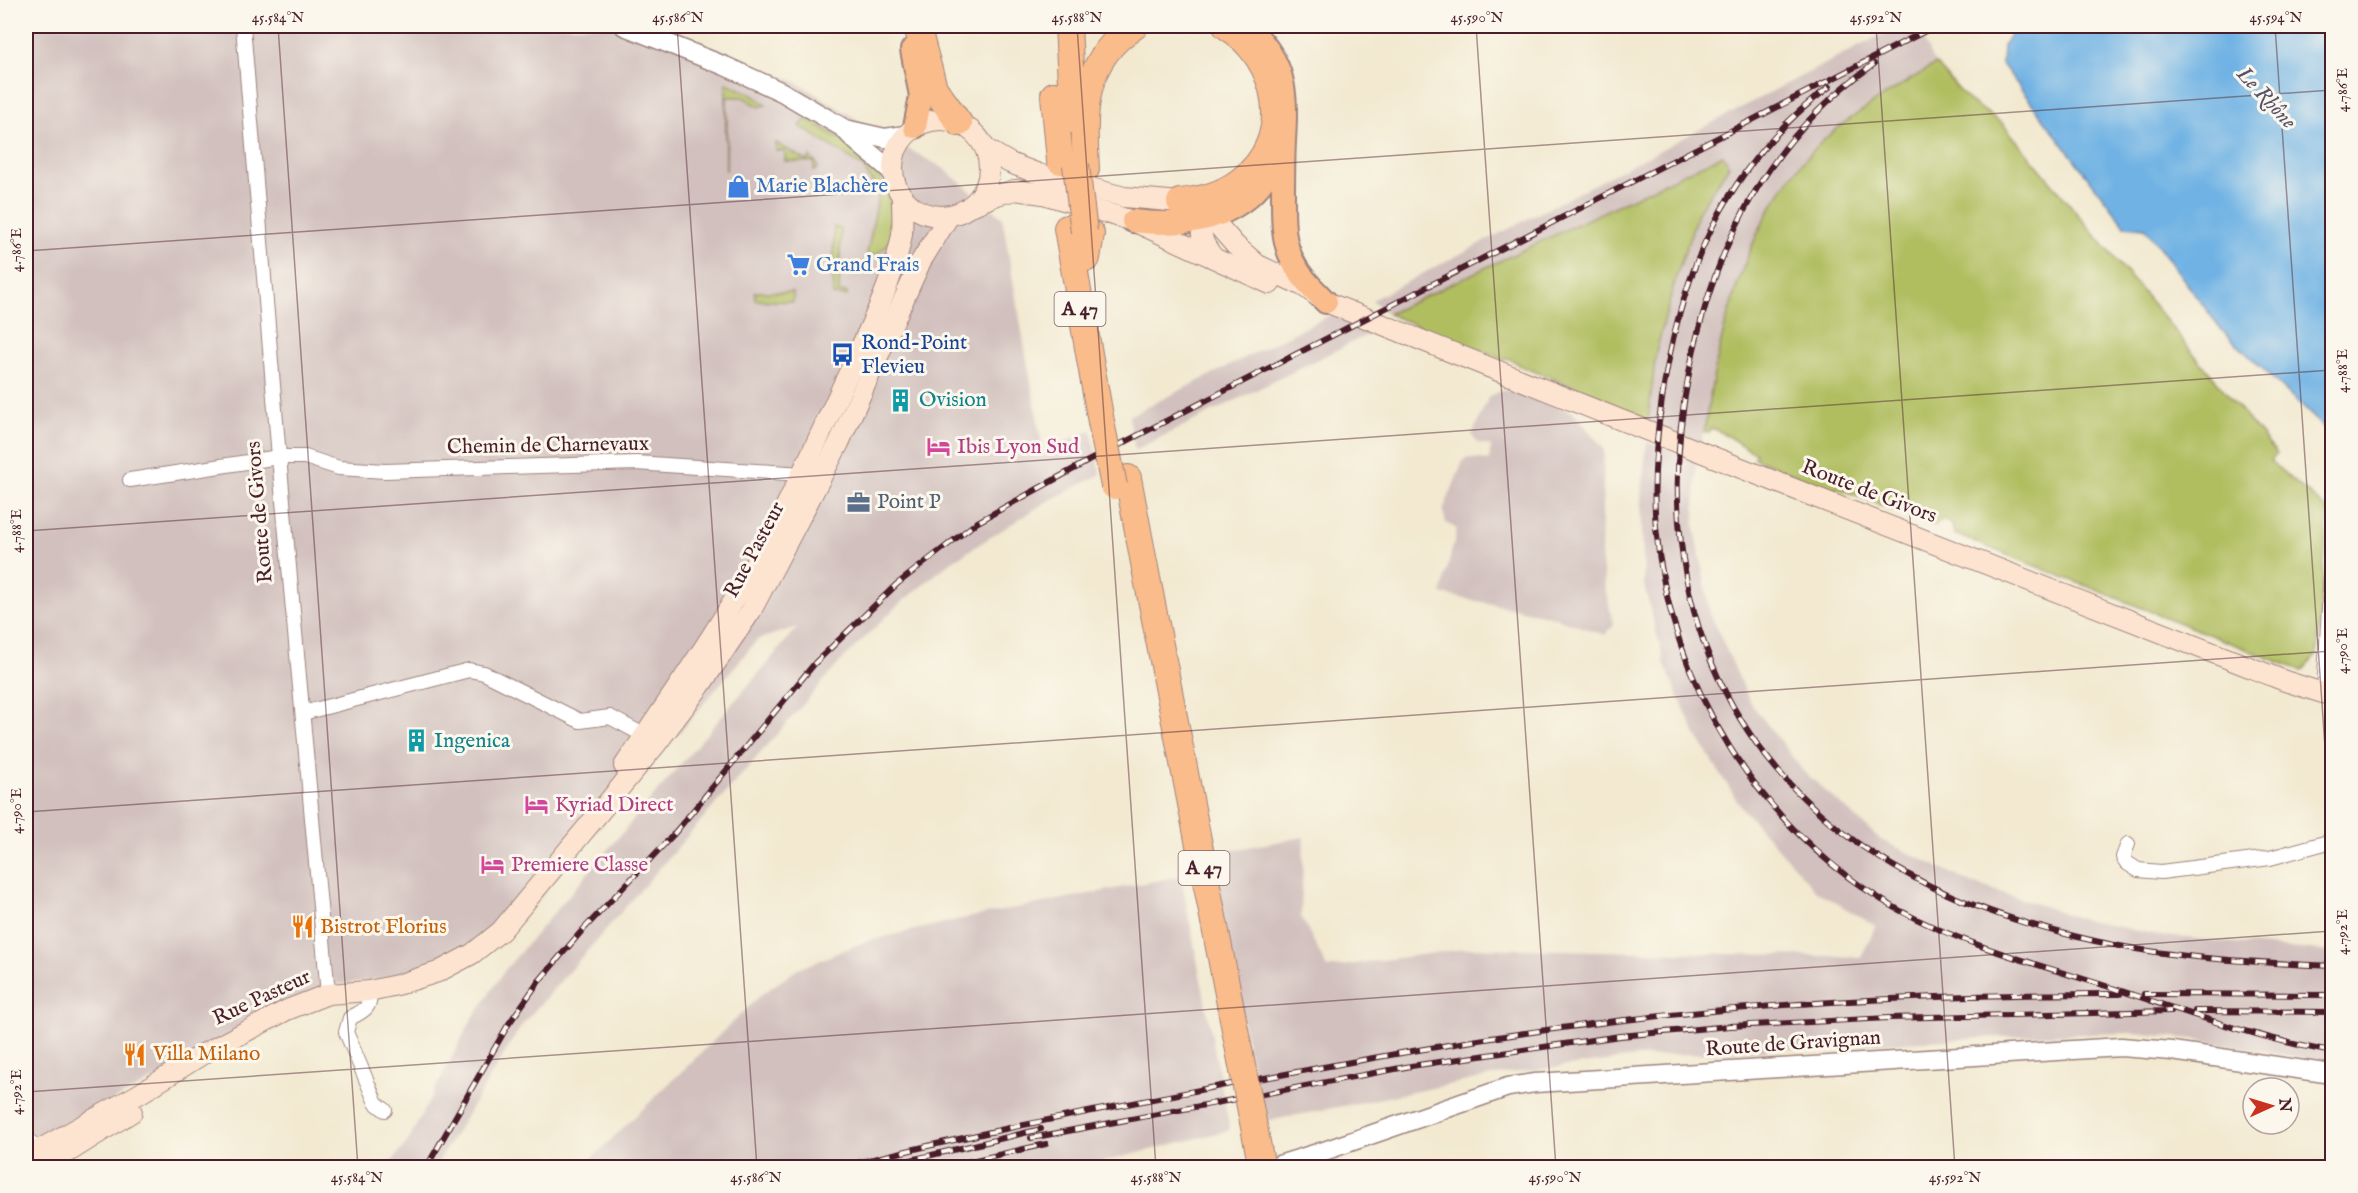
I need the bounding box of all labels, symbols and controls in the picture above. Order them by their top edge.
text: 45.584°N [252,8,304,27]
text: 45.586°N [652,8,704,27]
text: 45.588°N [1052,8,1102,27]
text: 45.590°N [1450,8,1504,27]
text: 45.592°N [1850,8,1902,27]
text: 45.594°N [2250,8,2302,27]
water label: Le Rhône [2229,60,2303,136]
text: 4.786°E [2333,68,2352,112]
shop icon: Marie Blachère [725,173,751,199]
place label: Marie Blachère [756,173,888,200]
text: 4.786°E [7,228,26,272]
supermarket icon: Grand Frais [785,252,811,278]
place label: Grand Frais [816,252,919,279]
road number: A 47 [1054,292,1106,326]
place label: Rond-Point Flevieu [861,330,967,381]
bus stop icon: Rond-Point Flevieu [830,342,856,368]
text: 4.788°E [2333,349,2352,393]
building icon: Ovision [888,387,914,413]
place label: Ovision [919,387,987,414]
street label: Chemin de Charnevaux [447,431,649,461]
hotel icon: Ibis Lyon Sud [926,434,952,460]
place label: Ibis Lyon Sud [957,434,1080,461]
street label: Route de Givors [240,440,280,584]
street label: Route de Givors [1798,454,1940,530]
office icon: Point P [846,489,872,515]
place label: Point P [877,489,941,516]
street label: Rue Pasteur [718,497,792,603]
text: 4.788°E [7,509,26,553]
text: 4.790°E [2333,628,2352,674]
building icon: Ingenica [403,728,429,754]
place label: Ingenica [434,728,511,755]
text: 4.790°E [7,788,26,834]
hotel icon: Kyriad Direct [524,792,550,818]
place label: Kyriad Direct [555,792,673,819]
road number: A 47 [1178,851,1230,885]
hotel icon: Premiere Classe [480,852,506,878]
place label: Premiere Classe [511,852,648,879]
text: 4.792°E [2333,909,2352,955]
restaurant icon: Bistrot Florius [289,914,315,940]
place label: Bistrot Florius [320,914,447,941]
street label: Rue Pasteur [209,963,315,1032]
street label: Route de Gravignan [1704,1024,1882,1064]
restaurant icon: Villa Milano [122,1041,148,1067]
place label: Villa Milano [152,1041,260,1068]
text: 4.792°E [7,1069,26,1115]
north arrow [2241,1076,2301,1136]
text: N [2273,1096,2294,1113]
text: 45.584°N [331,1168,383,1187]
text: 45.586°N [730,1168,782,1187]
text: 45.588°N [1131,1168,1181,1187]
text: 45.590°N [1528,1168,1582,1187]
text: 45.592°N [1929,1168,1981,1187]

